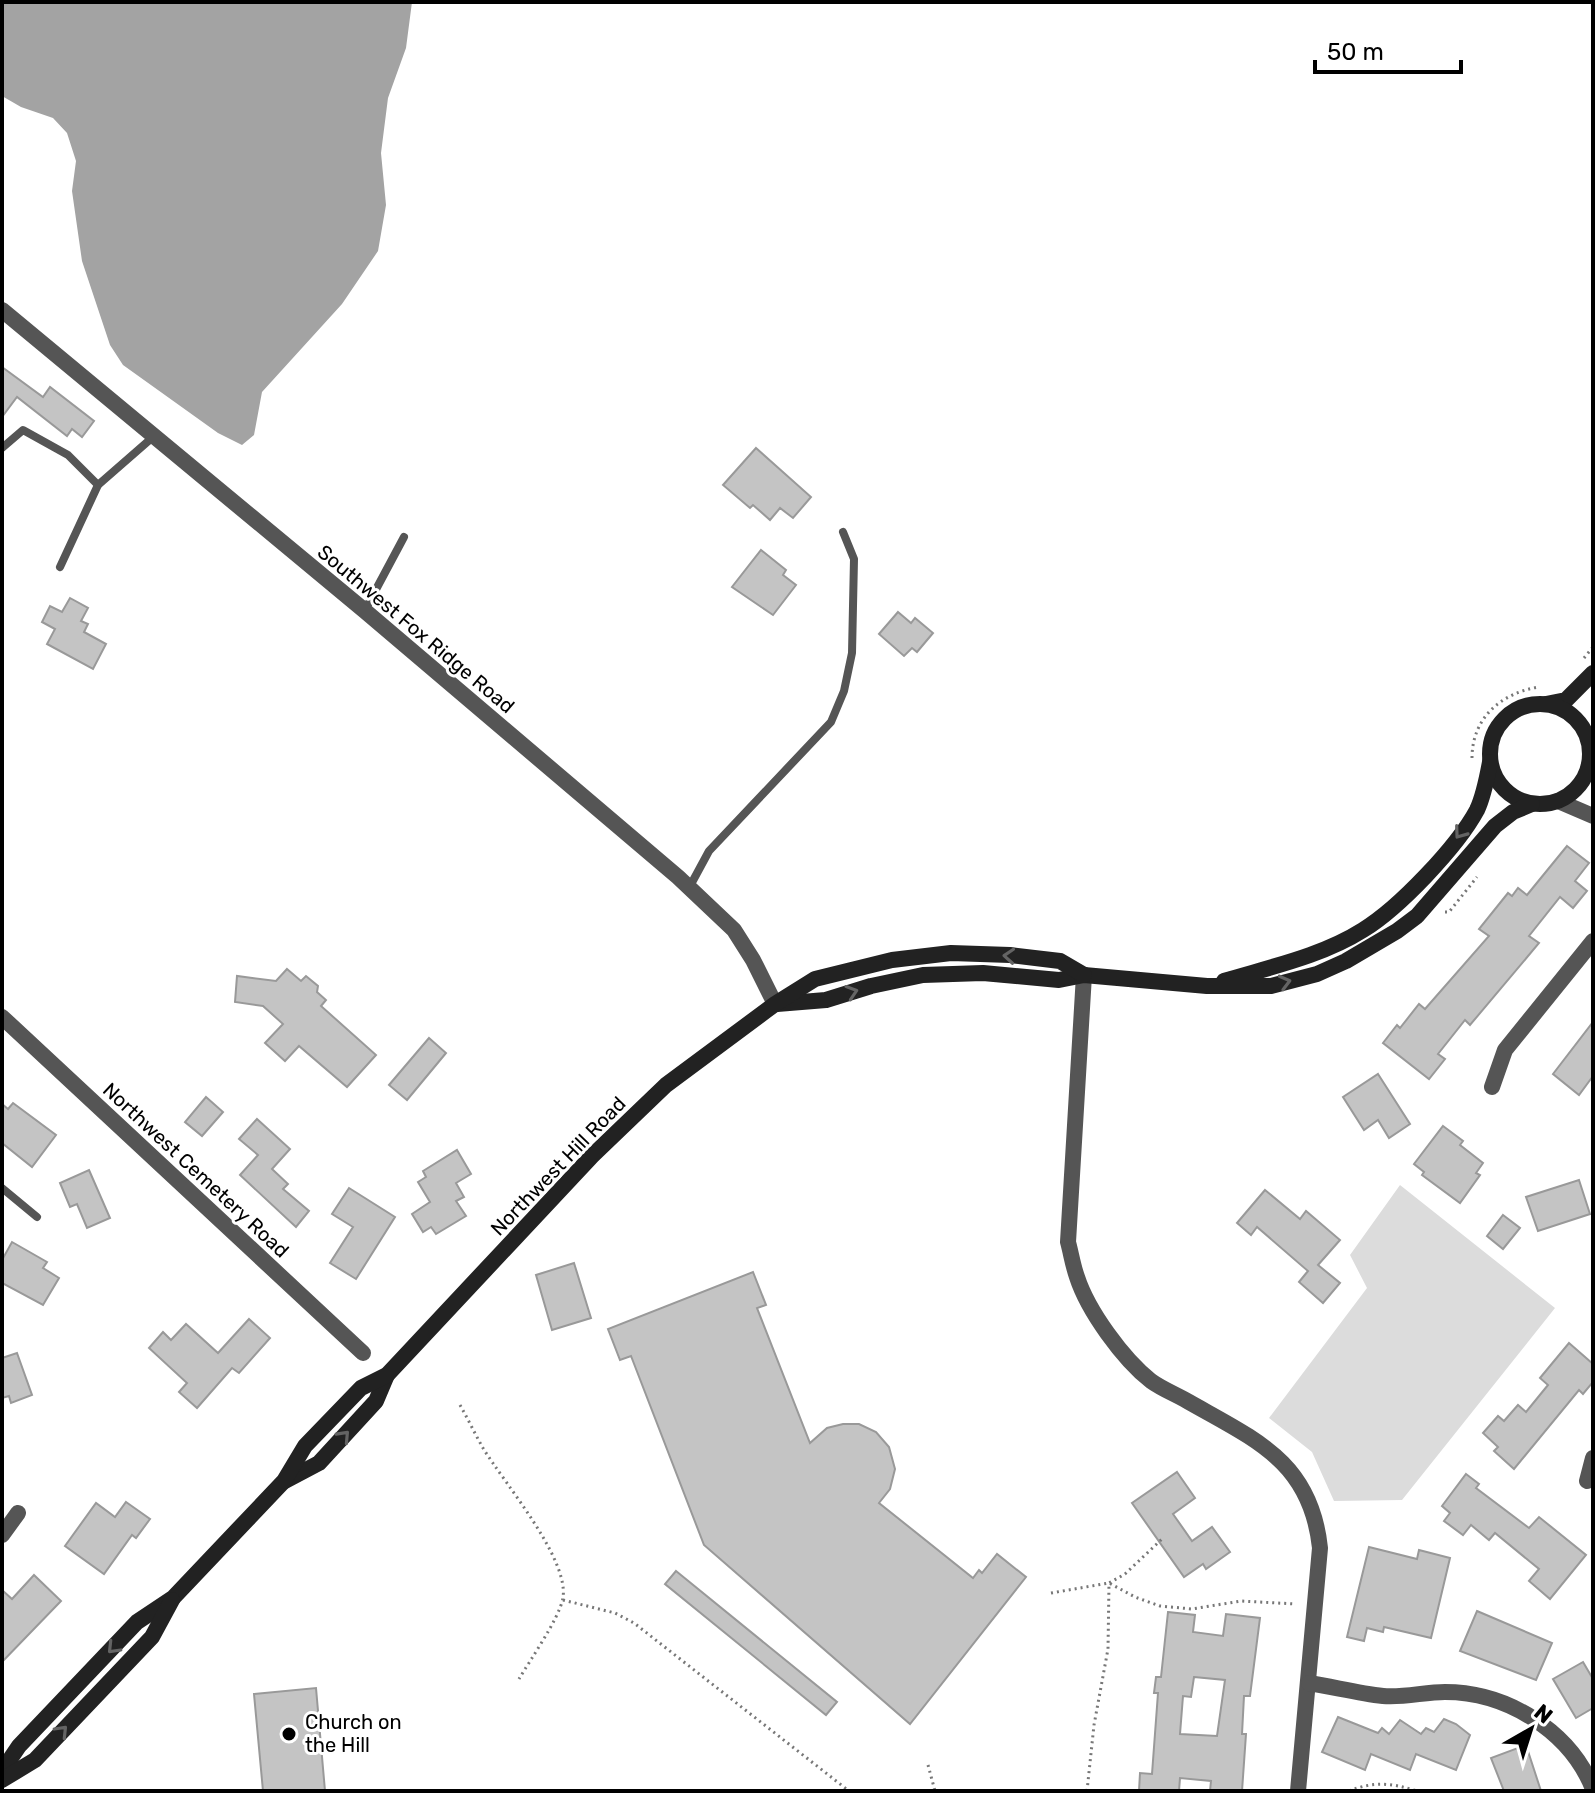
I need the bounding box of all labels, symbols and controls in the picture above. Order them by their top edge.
scale bar [1315,24,1461,74]
text: 50 m [1327,38,1384,66]
street label: Southwest Fox Ridge Road [313,540,519,718]
one-way arrow [1455,824,1470,838]
one-way arrow [1003,948,1016,965]
one-way arrow [1277,975,1291,992]
one-way arrow [845,985,858,1001]
street label: Northwest Cemetery Road [98,1077,294,1263]
street label: Northwest Hill Road [486,1092,630,1240]
one-way arrow [334,1431,349,1445]
one-way arrow [108,1638,122,1653]
north arrow [1491,1689,1571,1769]
text: N [1529,1698,1558,1729]
place label: Church on the Hill [305,1710,402,1757]
marker: Church on the Hill [280,1725,298,1743]
one-way arrow [53,1726,67,1740]

